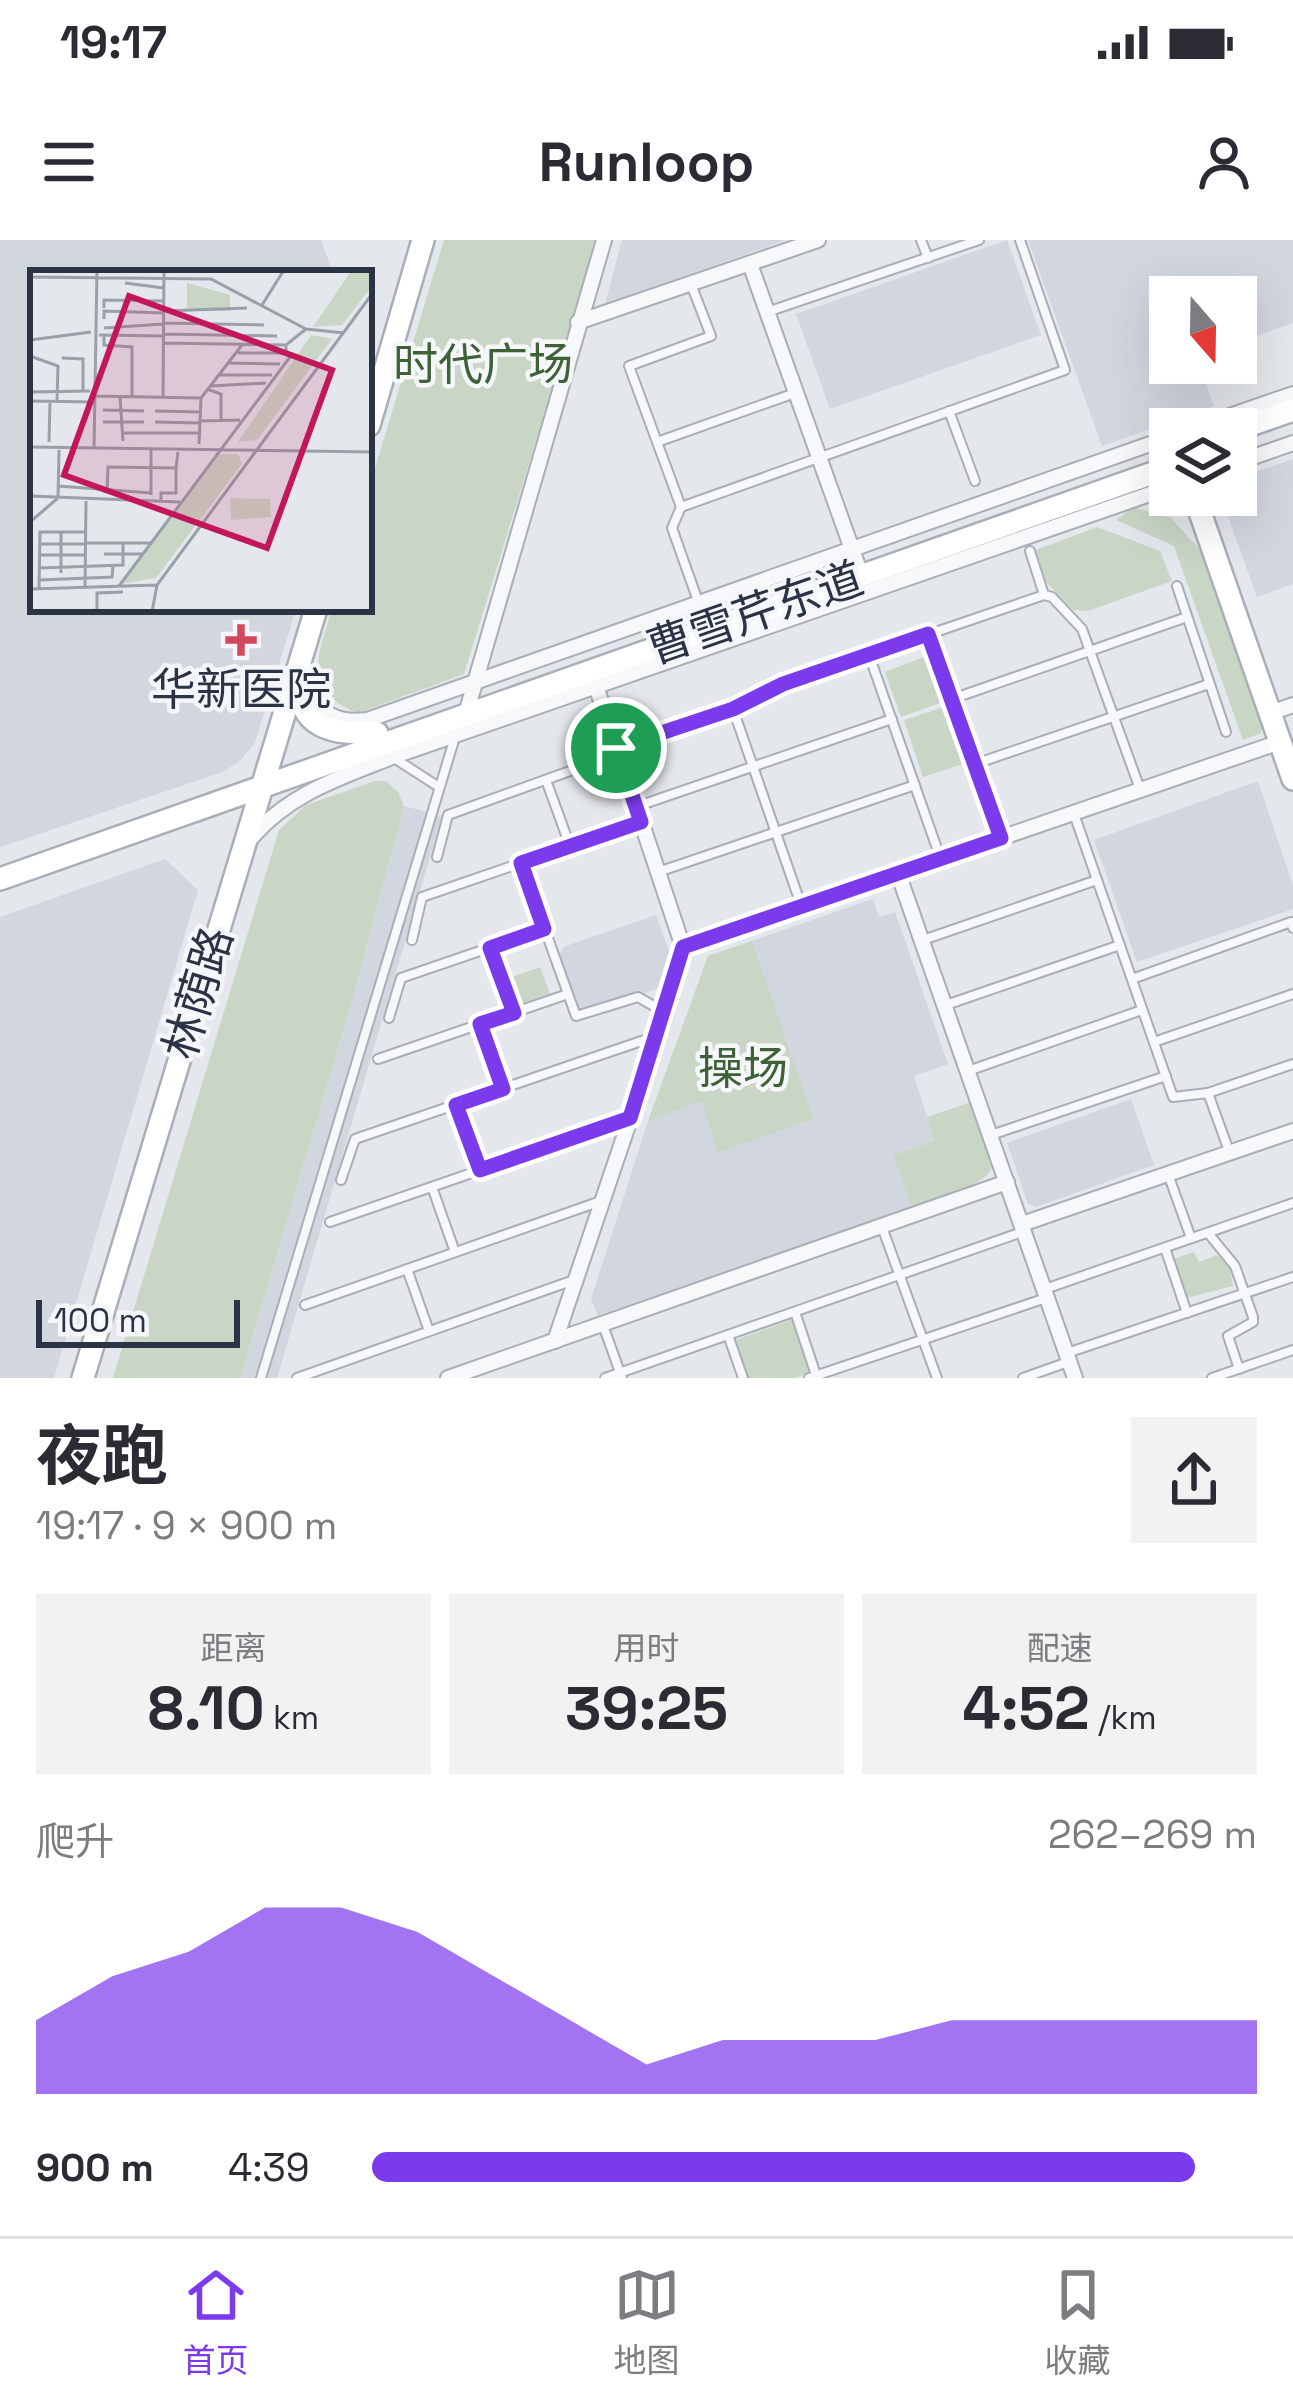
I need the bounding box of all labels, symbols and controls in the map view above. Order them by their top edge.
text: 19:17 [60,14,167,71]
text: Runloop [539,128,754,197]
icon: menu [36,129,102,195]
icon: person [1191,129,1257,195]
inset map [30,270,372,612]
north arrow [1149,276,1257,384]
map controls [1149,276,1257,516]
park label: 时代广场 [393,336,573,393]
button: layers [1149,408,1257,516]
street label: 曹雪芹东道 [639,549,871,677]
marker: 华新医院 [225,624,257,656]
place label: 华新医院 [151,661,331,718]
pin [565,697,667,799]
icon: arrive [583,715,649,781]
street label: 林荫路 [151,920,245,1066]
park label: 操场 [698,1040,788,1097]
scale bar [36,1294,240,1347]
text: 100 m [54,1300,147,1342]
text: 夜跑 [36,1414,168,1498]
button: share [1131,1417,1257,1543]
text: 19:17 · 9 × 900 m [36,1501,337,1550]
text: 距离 [201,1628,267,1670]
text: 用时 [614,1628,680,1670]
text: 配速 [1027,1628,1093,1670]
text: 8.10 [148,1670,265,1747]
text: 39:25 [565,1670,728,1747]
text: 4:52 [962,1670,1090,1747]
text: km [265,1697,319,1739]
text: /km [1090,1697,1157,1739]
text: 262–269 m [1048,1810,1257,1859]
text: 爬升 [36,1817,114,1866]
text: 900 m [36,2143,154,2192]
text: 4:39 [228,2143,310,2192]
tab: 首页 [183,2262,249,2382]
tab: 地图 [614,2262,680,2382]
tab: 收藏 [1045,2262,1111,2382]

